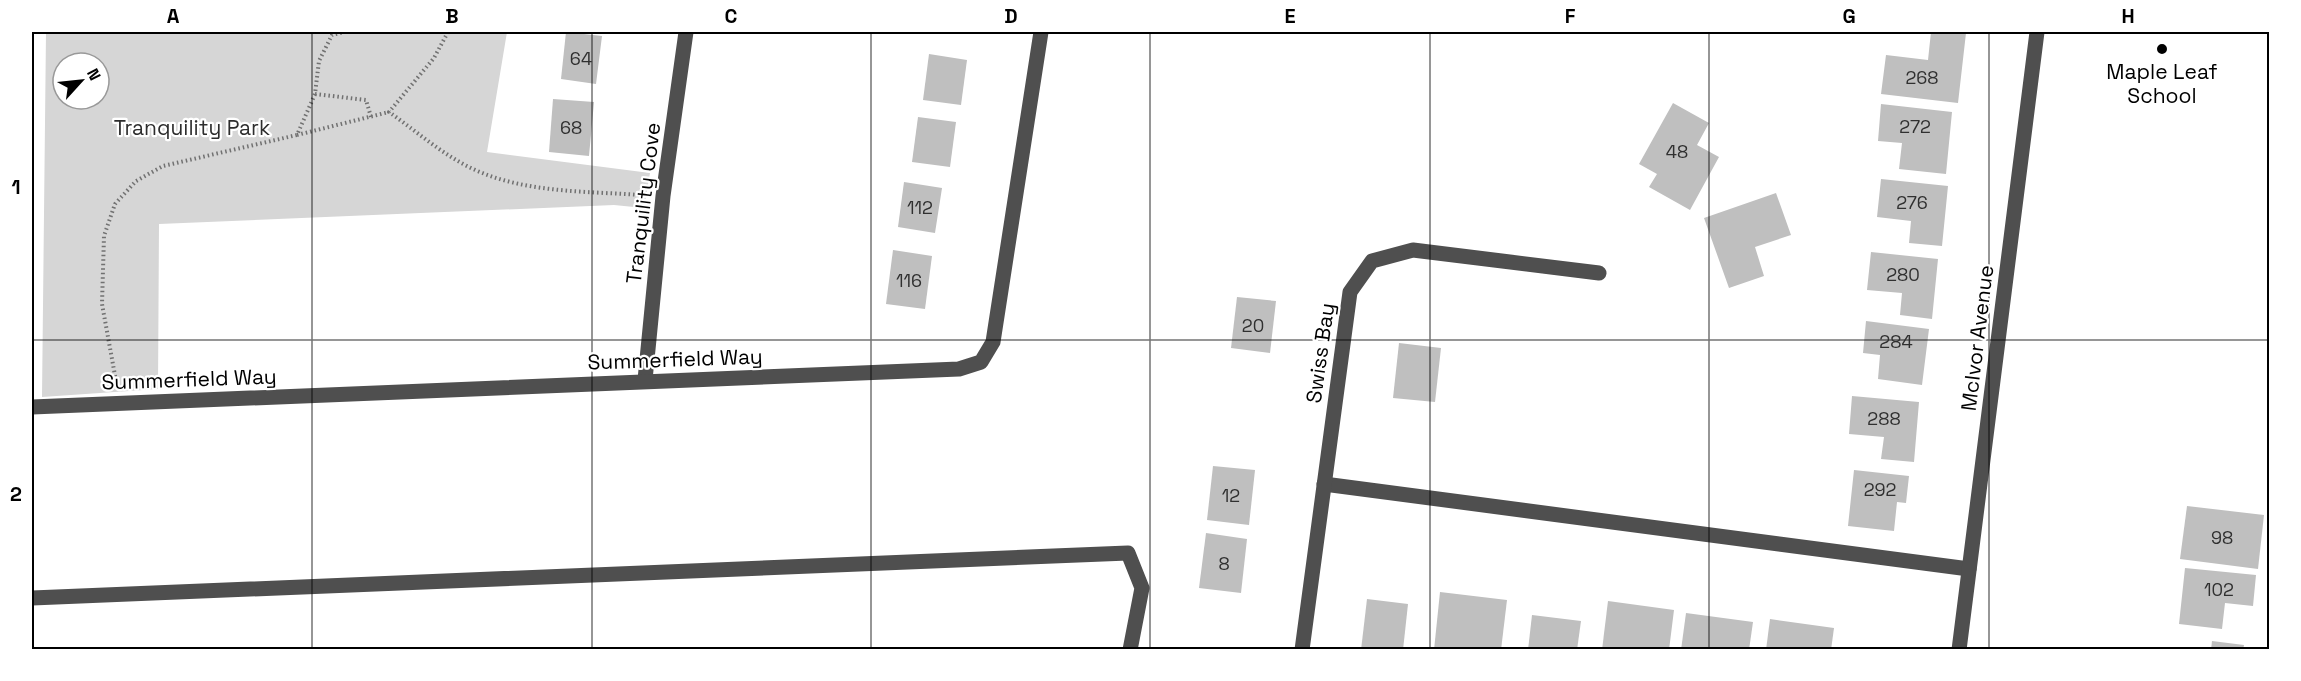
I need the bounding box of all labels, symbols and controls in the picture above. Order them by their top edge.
text: A [167,3,180,29]
text: B [445,3,459,29]
text: C [725,3,738,29]
text: D [1004,3,1018,29]
text: E [1284,3,1296,29]
text: F [1565,3,1576,29]
text: G [1842,3,1856,29]
text: H [2121,3,2135,29]
marker: Maple Leaf School [2155,42,2169,56]
house number: 64 [570,47,592,70]
north arrow [51,51,111,111]
place label: Maple Leaf School [2106,58,2218,109]
text: N [82,65,106,84]
house number: 268 [1905,66,1939,89]
park label: Tranquility Park [114,114,270,141]
house number: 272 [1899,115,1931,138]
house number: 68 [560,116,582,139]
street label: Tranquility Cove [620,121,666,285]
house number: 48 [1666,140,1688,163]
text: 1 [11,174,21,200]
house number: 276 [1896,191,1928,214]
house number: 112 [907,196,933,219]
house number: 280 [1886,263,1920,286]
street label: McIvor Avenue [1955,263,1999,413]
house number: 116 [896,269,922,292]
street label: Swiss Bay [1300,301,1340,405]
house number: 20 [1242,314,1264,337]
house number: 284 [1879,330,1913,353]
street label: Summerfield Way [587,342,763,376]
street label: Summerfield Way [101,362,277,396]
house number: 288 [1867,407,1901,430]
house number: 292 [1864,478,1896,501]
text: 2 [10,481,22,507]
house number: 12 [1222,484,1240,507]
house number: 98 [2211,526,2233,549]
house number: 8 [1218,552,1230,575]
house number: 102 [2204,578,2234,601]

